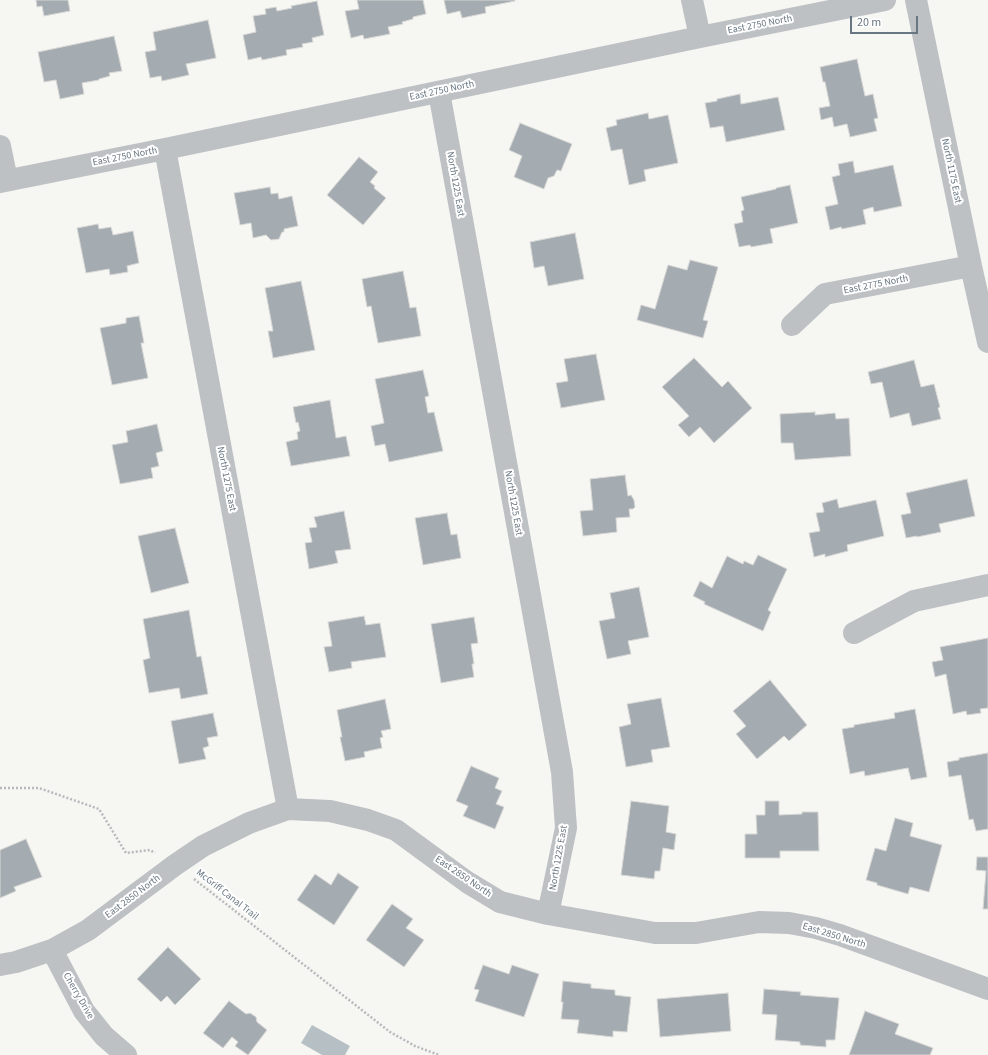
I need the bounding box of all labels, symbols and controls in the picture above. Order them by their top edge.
scale bar [852,8,920,34]
street label: East 2750 North [727,13,793,37]
text: 20 m [857,14,881,31]
street label: East 2750 North [409,78,475,104]
street label: North 1175 East [938,138,964,204]
street label: East 2750 North [92,145,158,169]
street label: North 1225 East [443,151,467,217]
street label: East 2775 North [843,273,909,297]
street label: North 1275 East [214,446,238,512]
street label: North 1225 East [501,470,525,536]
street label: North 1225 East [547,825,571,891]
street label: East 2850 North [432,854,494,900]
street label: McGriff Canal Trail [193,867,261,923]
street label: East 2850 North [103,872,163,922]
street label: East 2850 North [801,921,867,951]
street label: Cherry Drive [60,971,96,1021]

